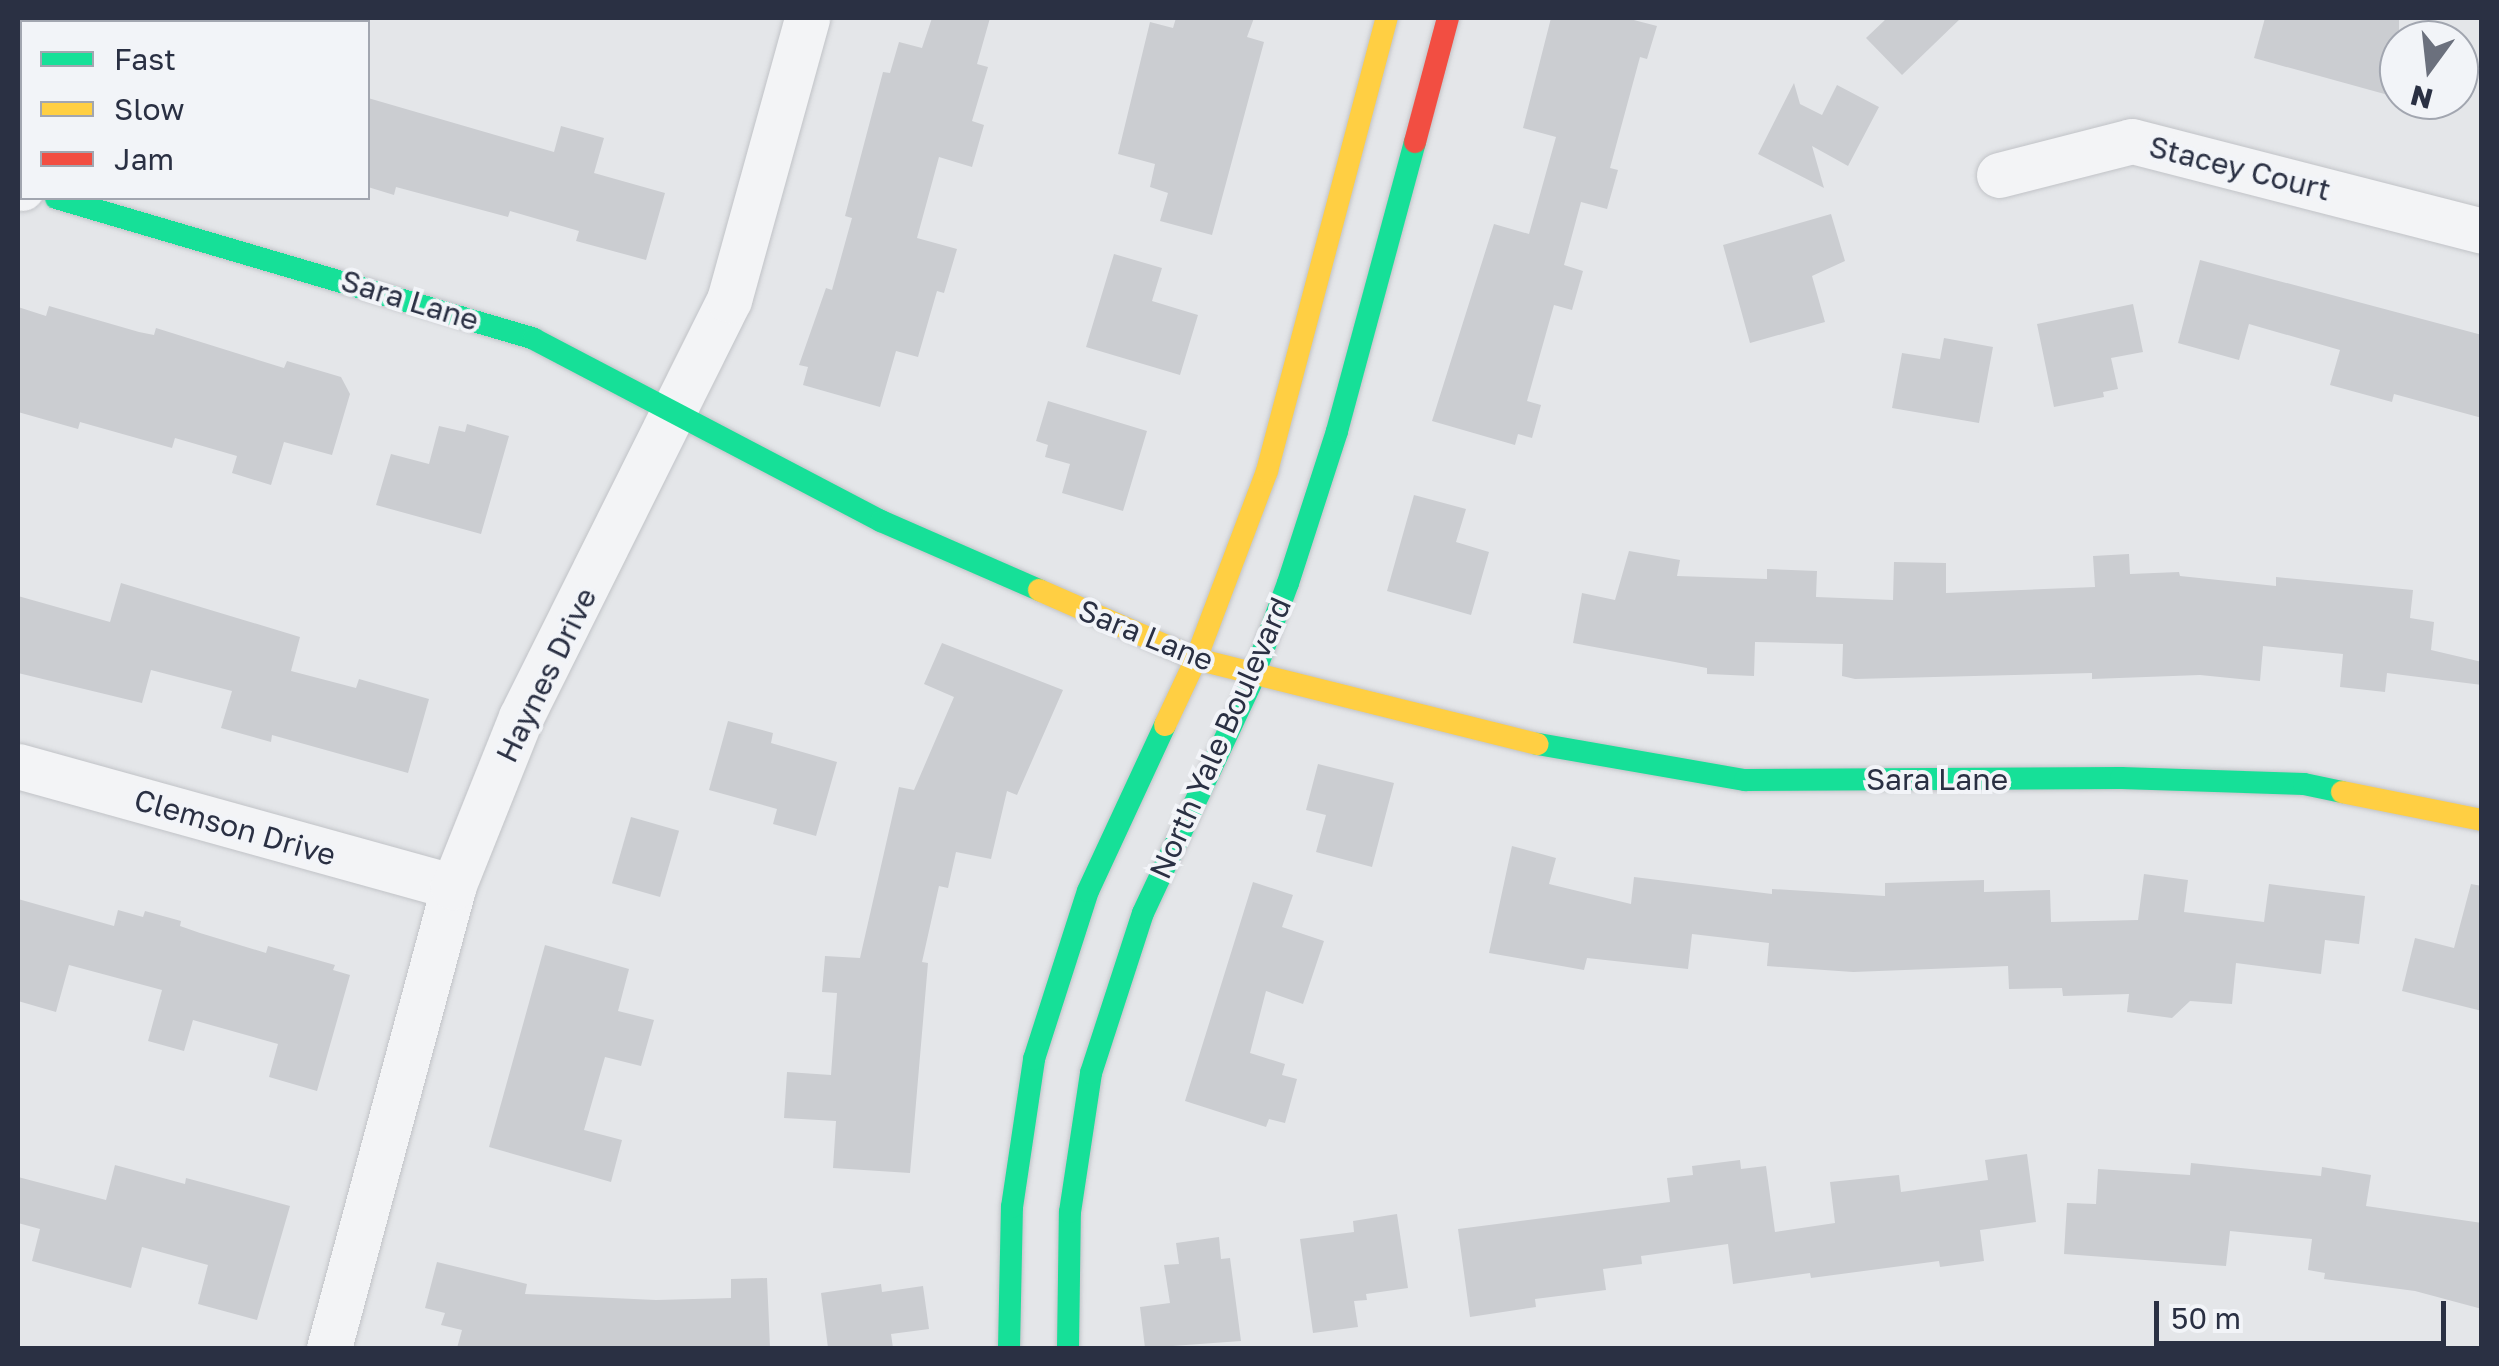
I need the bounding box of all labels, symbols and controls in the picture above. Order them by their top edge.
legend [20,20,370,200]
north arrow [2379,20,2479,120]
text: Fast [114,41,176,77]
text: N [2407,79,2436,116]
text: Slow [114,91,185,127]
street label: Stacey Court [2145,128,2335,208]
text: Jam [114,141,174,177]
street label: Sara Lane [337,262,483,338]
street label: Haynes Drive [488,582,604,768]
street label: Sara Lane [1073,592,1219,678]
street label: North Yale Boulevard [1142,592,1298,884]
street label: Sara Lane [1866,761,2008,797]
street label: Clemson Drive [130,781,340,873]
scale bar [2159,1281,2452,1343]
text: 50 m [2171,1300,2241,1336]

